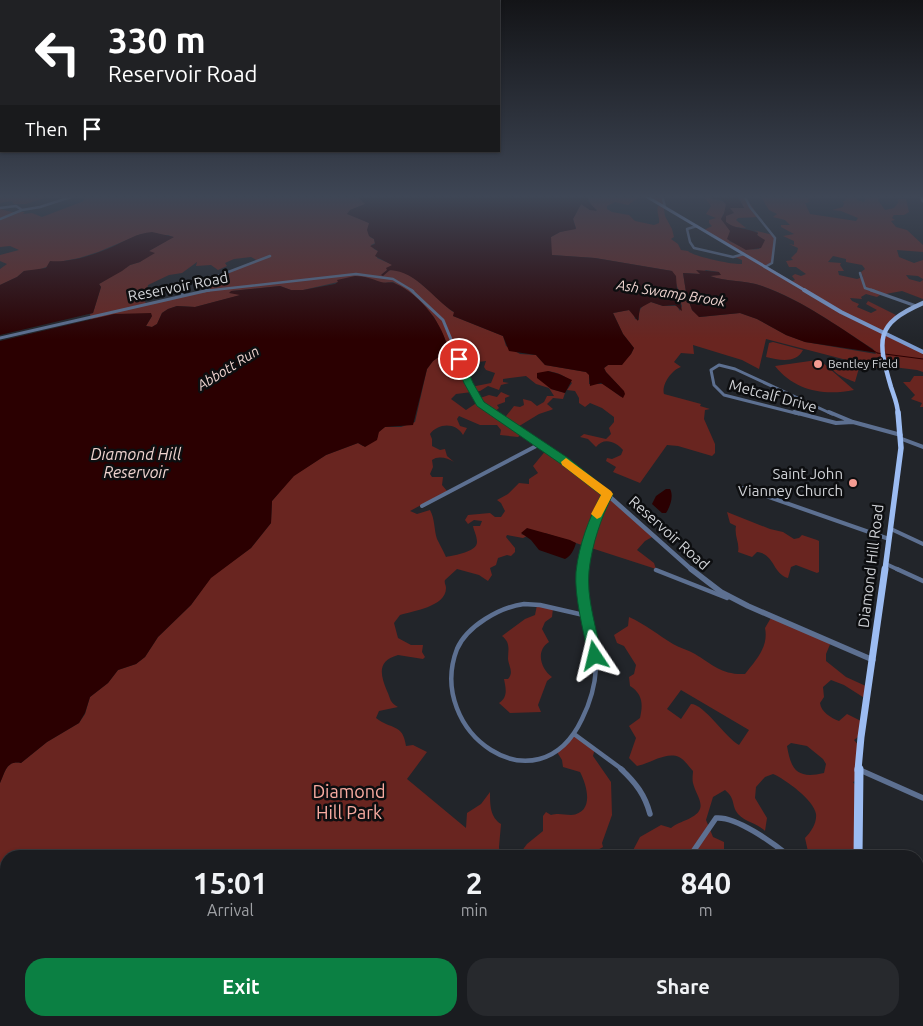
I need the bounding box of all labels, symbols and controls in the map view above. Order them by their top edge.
icon: left [25,20,90,85]
text: 330 m [108,20,206,60]
text: Reservoir Road [108,61,257,86]
icon: arrive [78,115,106,143]
text: Then [25,118,68,140]
street label: Reservoir Road [126,268,229,305]
water label: Ash Swamp Brook [614,276,727,310]
pin [438,338,480,380]
water label: Abbott Run [193,343,262,394]
icon: arrive [445,345,473,373]
place label: Bentley Field [828,357,898,370]
marker: Bentley Field [812,358,824,370]
street label: Metcalf Drive [727,376,819,415]
water label: Diamond Hill Reservoir [90,445,182,481]
place label: Saint John Vianney Church [738,465,843,499]
marker: Saint John Vianney Church [847,477,859,489]
street label: Reservoir Road [626,492,713,573]
street label: Diamond Hill Road [854,503,887,629]
position arrow [568,629,620,681]
park label: Diamond Hill Park [312,781,386,822]
text: 15:01 [193,866,268,900]
text: 2 [466,866,483,900]
text: 840 [680,866,731,900]
text: Arrival [207,901,254,919]
text: min [461,901,488,919]
text: m [699,901,713,919]
button: Exit [25,958,457,1016]
button: Share [467,958,899,1016]

